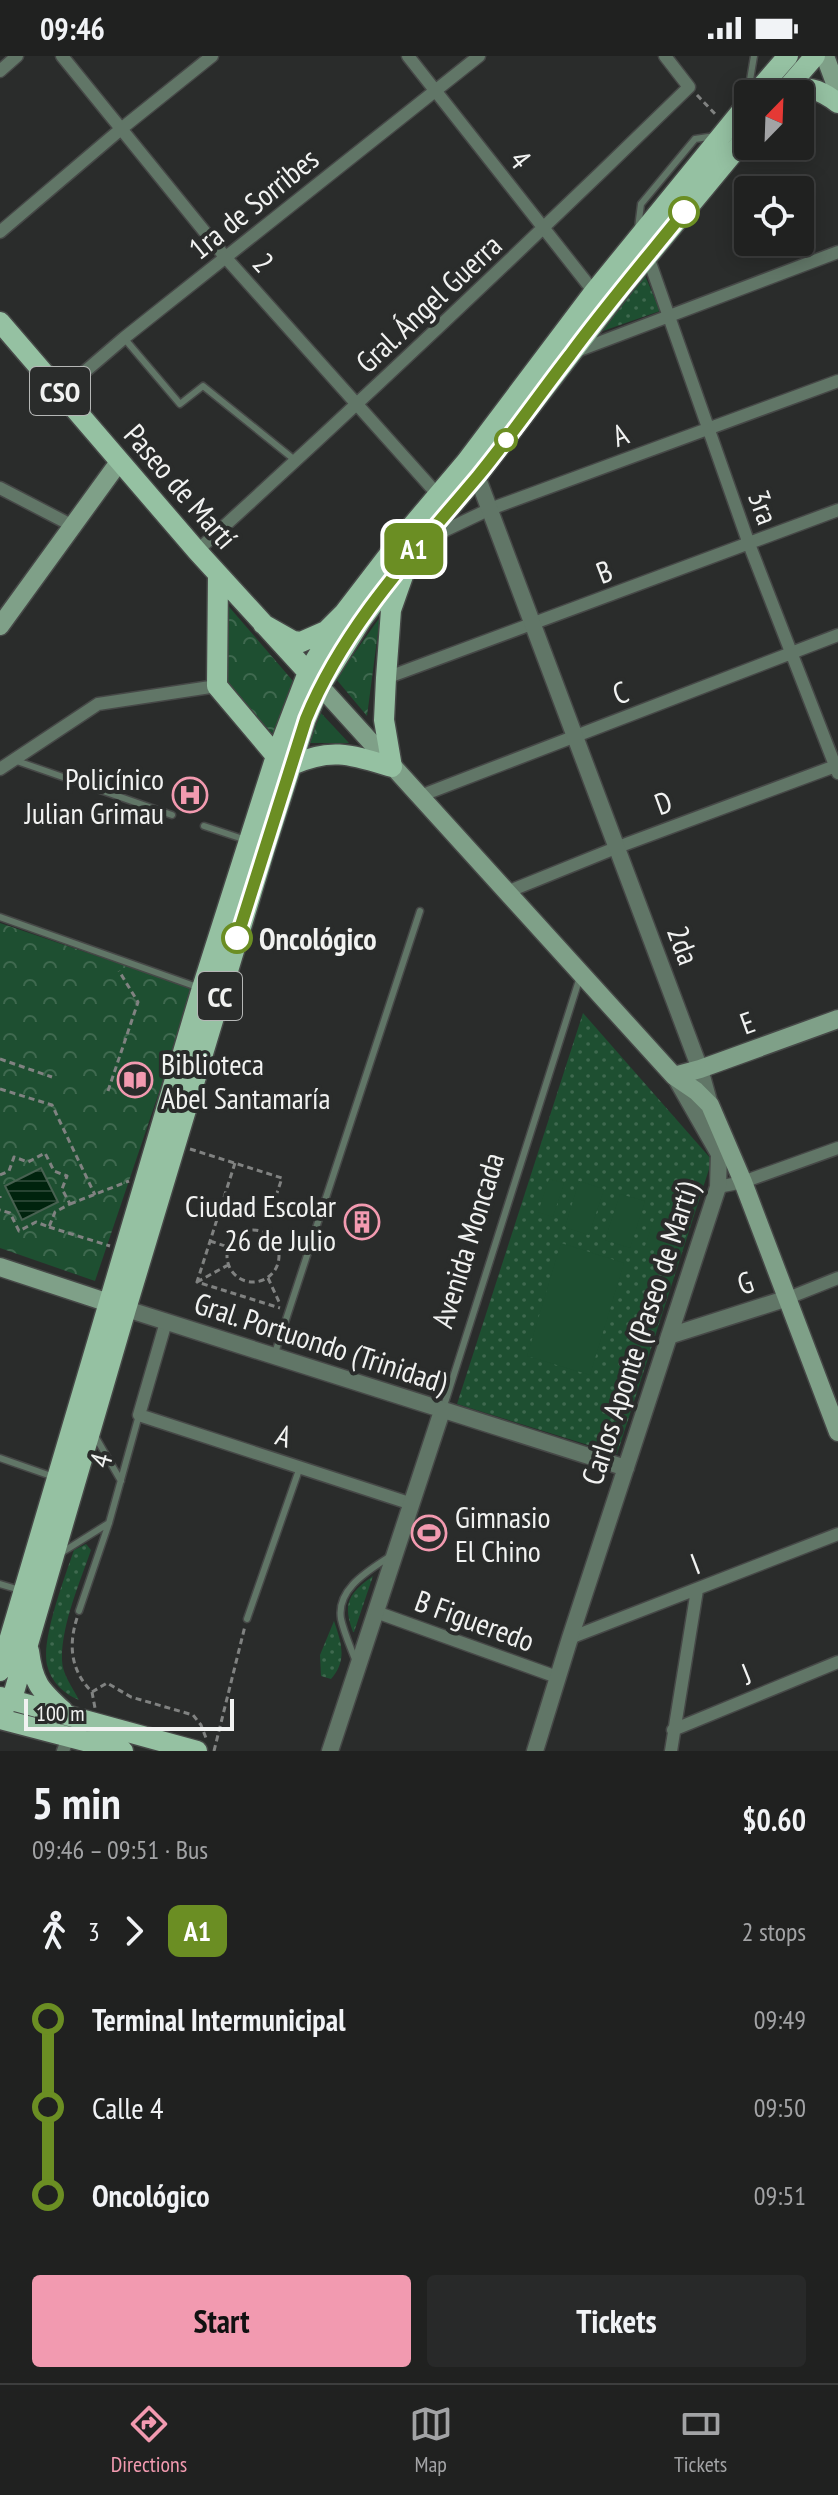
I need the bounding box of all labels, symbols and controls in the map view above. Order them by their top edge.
text: 09:46 [40,9,105,48]
north arrow [734,80,814,160]
map controls [734,80,814,256]
street label: 1ra de Sorribes [180,139,326,267]
street label: 4 [501,142,541,176]
button: locate [734,176,814,256]
unlabelled marker [669,197,699,227]
street label: Gral. Ángel Guerra [347,225,509,381]
street label: 2 [245,244,283,280]
road number: CSO [30,367,90,415]
street label: A [607,413,634,455]
street label: Paseo de Martí [116,416,246,557]
unlabelled marker [495,429,517,451]
street label: 3ra [740,484,788,530]
line badge: A1 [378,523,450,575]
text: A1 [400,530,428,567]
street label: B [590,550,618,592]
street label: C [607,671,633,713]
place label: Policínico Julian Grimau [24,759,164,832]
hospital icon: Policínico Julian Grimau [171,776,209,814]
street label: D [649,781,677,823]
place label: Oncológico [259,919,377,958]
street label: 2da [659,920,709,970]
marker: Oncológico [222,923,252,953]
road number: CC [198,972,242,1020]
street label: E [734,1001,760,1043]
place label: Biblioteca Abel Santamaría [161,1044,330,1117]
library icon: Biblioteca Abel Santamaría [116,1061,154,1099]
street label: Avenida Moncada [422,1148,512,1332]
street label: Carlos Aponte (Paseo de Martí) [572,1177,706,1489]
place label: Ciudad Escolar 26 de Julio [185,1186,337,1259]
building icon: Ciudad Escolar 26 de Julio [343,1203,381,1241]
street label: G [732,1261,758,1303]
street label: Gral. Portuondo (Trinidad) [190,1283,452,1401]
street label: A [271,1414,298,1456]
street label: 4 [79,1448,121,1472]
place label: Gimnasio El Chino [455,1497,551,1570]
sports icon: Gimnasio El Chino [410,1514,448,1552]
street label: I [685,1544,705,1582]
street label: B Figueredo [410,1580,540,1660]
street label: J [734,1654,757,1693]
scale bar [24,1695,234,1731]
text: 100 m [36,1699,85,1727]
text: 5 min [32,1774,121,1831]
text: $0.60 [742,1800,806,1839]
text: 09:46 – 09:51 · Bus [32,1833,208,1866]
icon: walk [32,1909,76,1953]
icon: forward [112,1909,156,1953]
text: A1 [184,1912,211,1949]
text: 3 [88,1915,100,1948]
text: 2 stops [742,1915,806,1948]
text: Terminal Intermunicipal [92,2000,345,2039]
text: 09:49 [754,2003,806,2036]
text: Calle 4 [92,2088,164,2127]
text: 09:50 [754,2091,806,2124]
text: Oncológico [92,2176,210,2215]
text: 09:51 [754,2179,806,2212]
button: Start [32,2275,411,2367]
button: Tickets [427,2275,806,2367]
tab: Directions [111,2402,187,2478]
tab: Map [409,2402,453,2478]
tab: Tickets [674,2402,727,2478]

